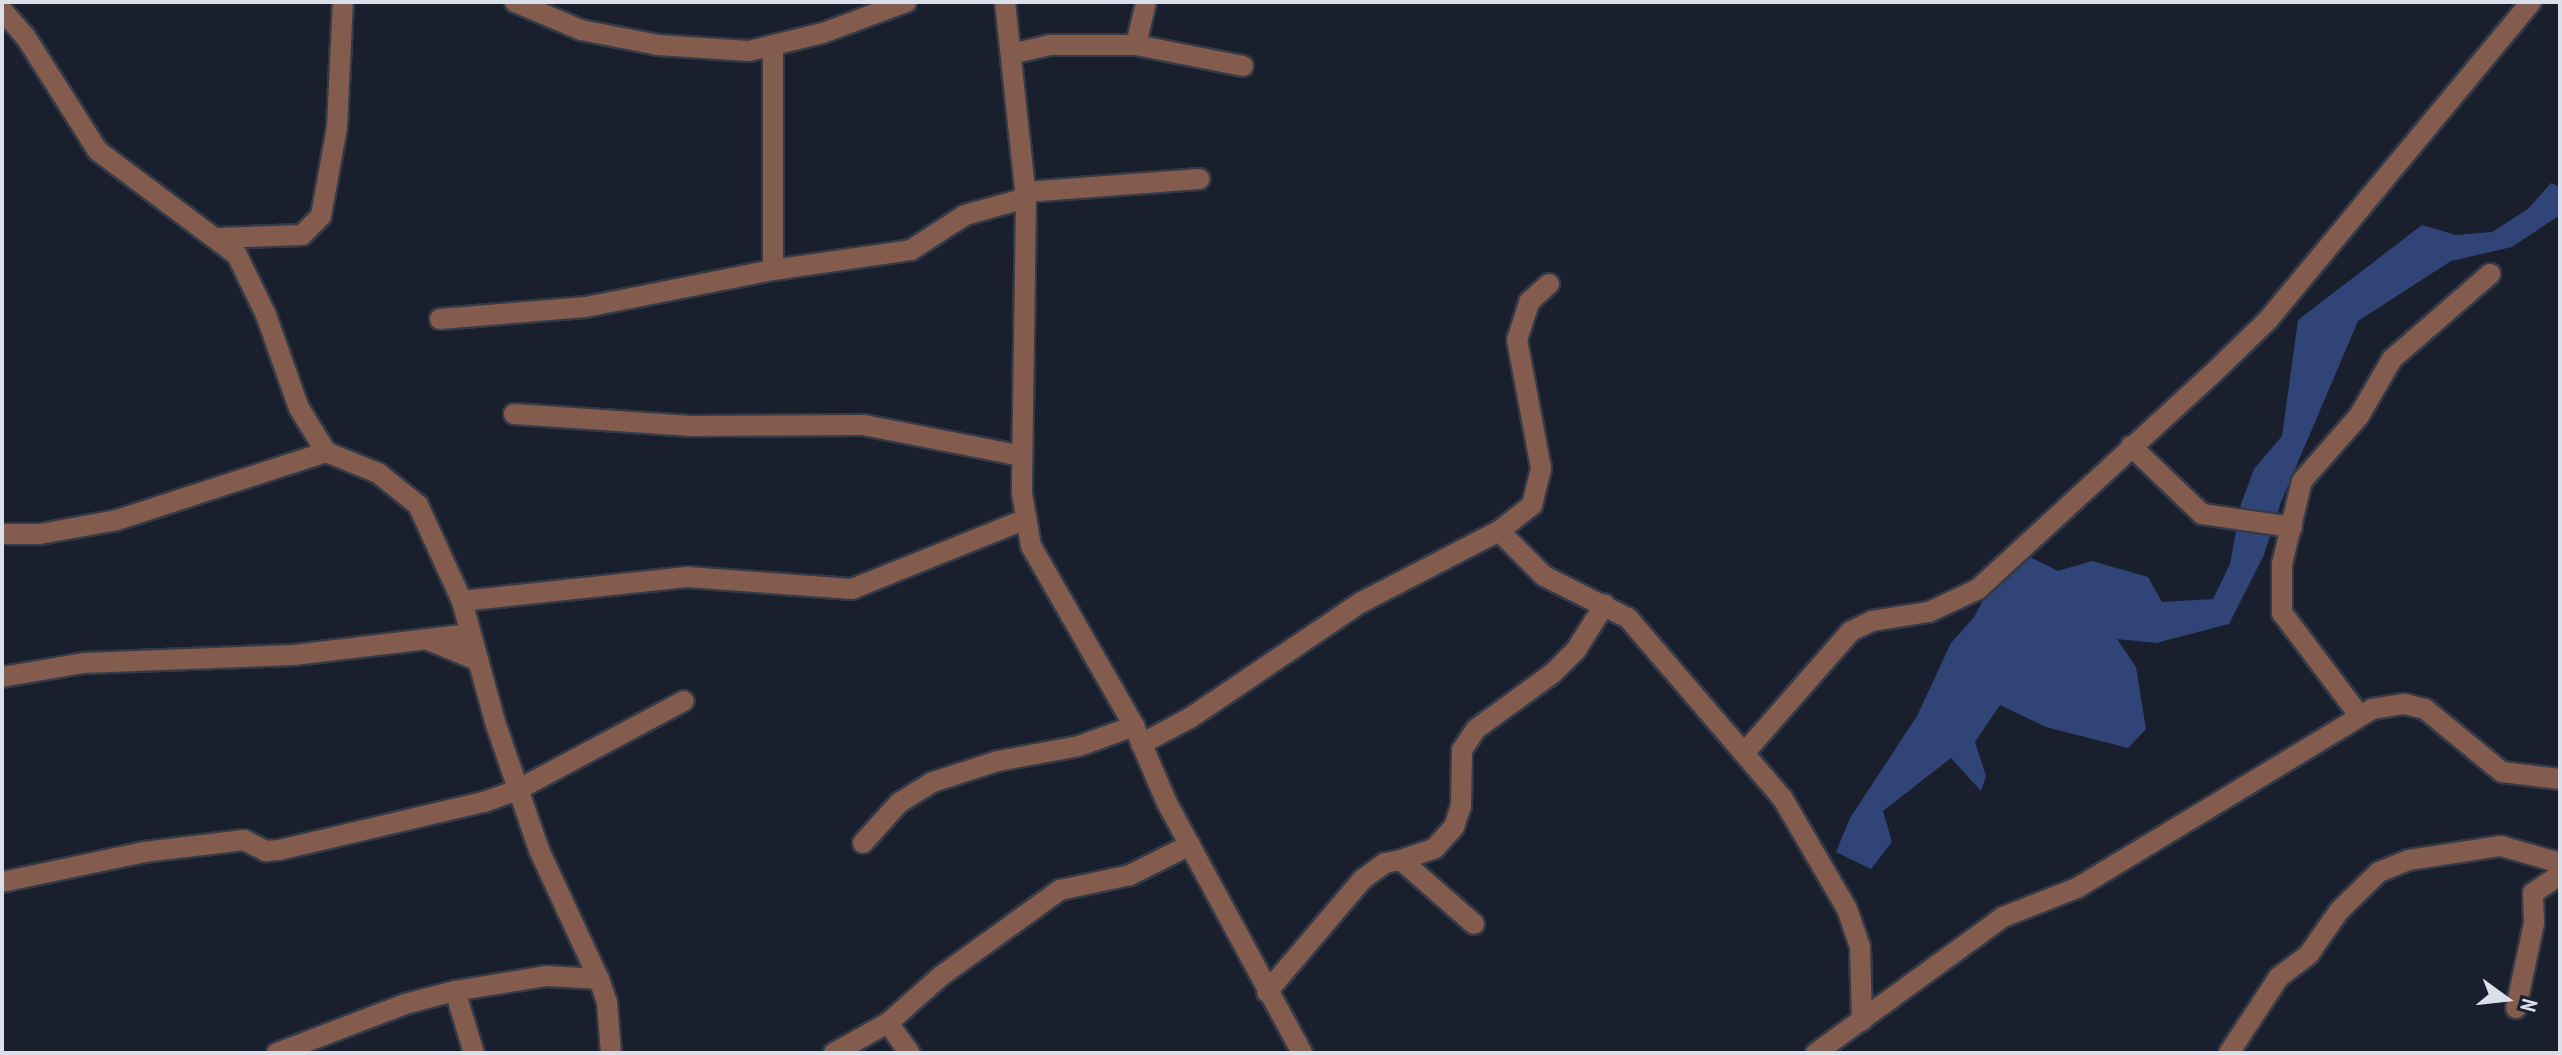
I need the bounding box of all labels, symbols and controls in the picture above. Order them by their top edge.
north arrow [2466,959,2546,1039]
text: N [2514,996,2544,1015]

